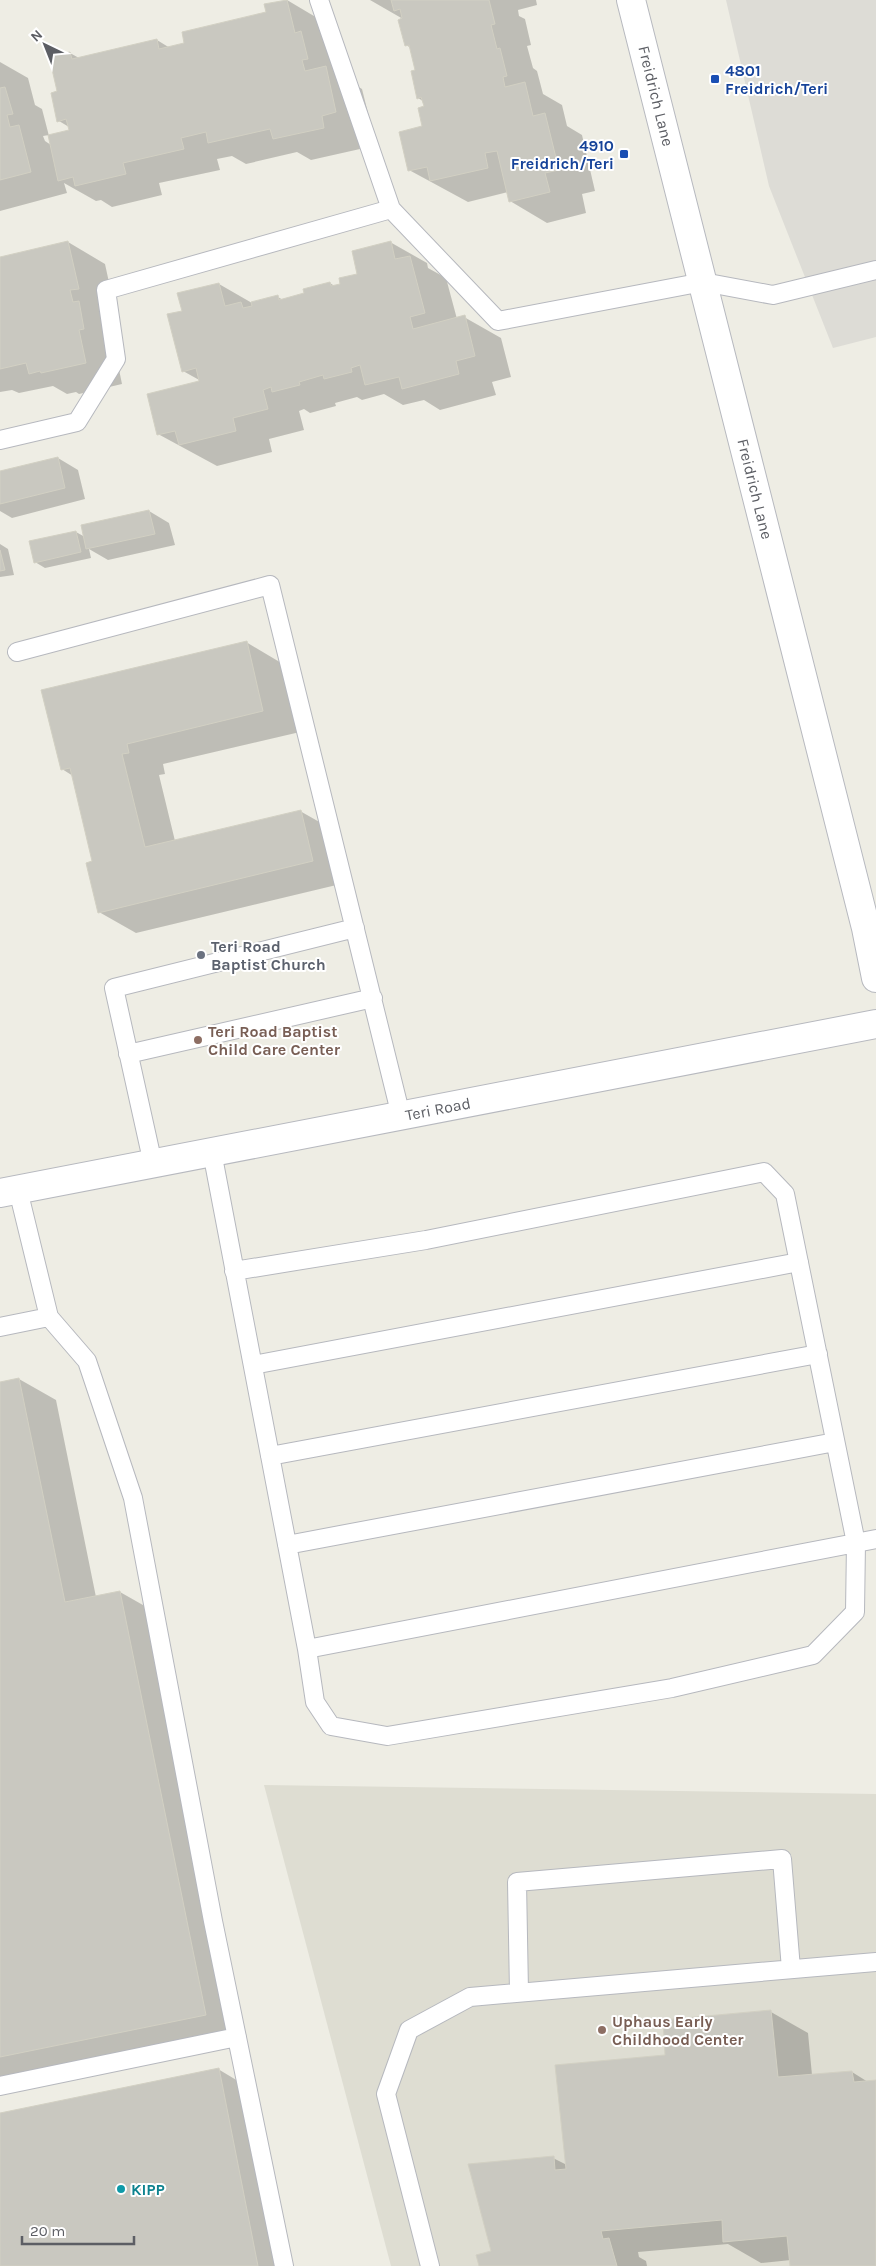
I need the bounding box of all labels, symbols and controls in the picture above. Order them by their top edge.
north arrow [20,20,70,70]
text: N [27,26,46,46]
street label: Freidrich Lane [634,44,678,148]
place label: 4801 Freidrich/Teri [725,61,828,98]
marker: 4801 Freidrich/Teri [709,73,721,85]
place label: 4910 Freidrich/Teri [511,136,614,173]
marker: 4910 Freidrich/Teri [618,148,630,160]
street label: Freidrich Lane [733,437,777,541]
place label: Teri Road Baptist Church [211,937,326,974]
marker: Teri Road Baptist Church [195,949,207,961]
place label: Teri Road Baptist Child Care Center [208,1022,341,1059]
marker: Teri Road Baptist Child Care Center [192,1034,204,1046]
street label: Teri Road [404,1093,472,1125]
place label: Uphaus Early Childhood Center [612,2012,744,2049]
marker: Uphaus Early Childhood Center [596,2024,608,2036]
place label: KIPP [131,2180,165,2199]
marker: KIPP [115,2183,127,2195]
scale bar [22,2214,135,2246]
text: 20 m [30,2222,65,2240]

